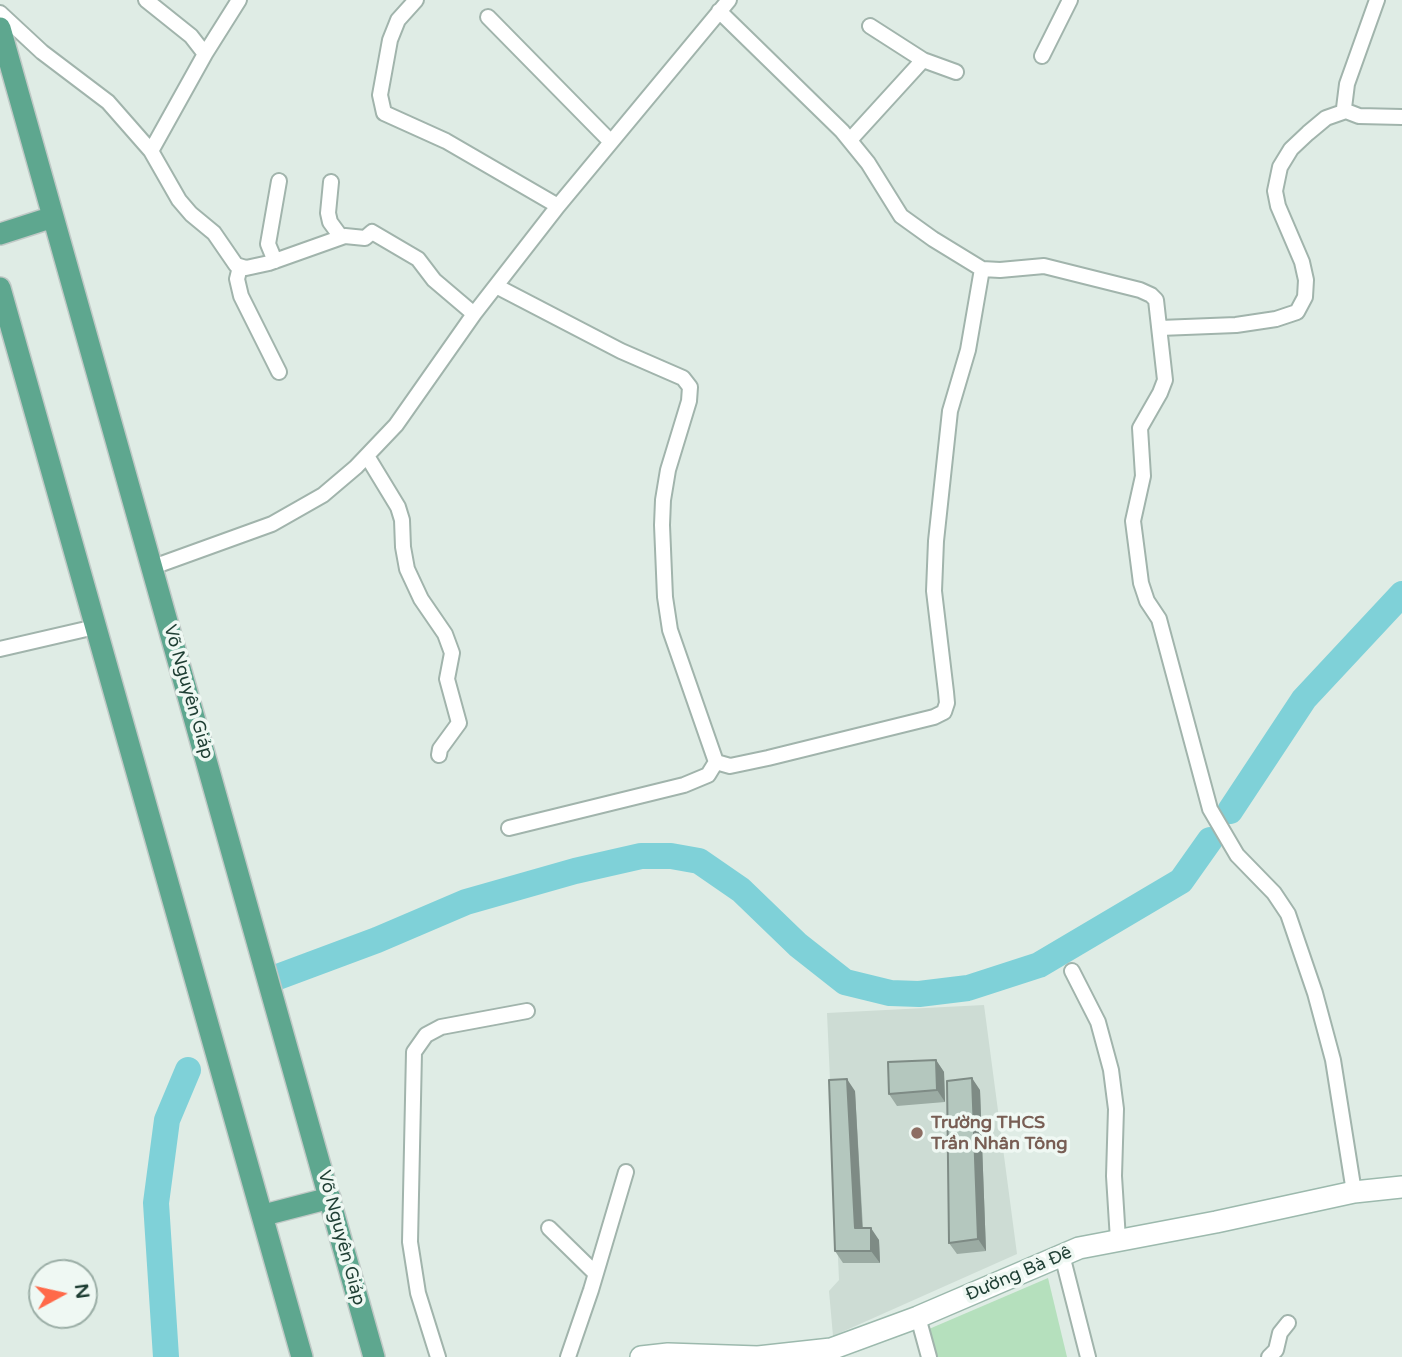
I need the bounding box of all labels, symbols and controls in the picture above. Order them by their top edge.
street label: Võ Nguyên Giáp [159,622,217,762]
place label: Trường THCS Trần Nhân Tông [931,1112,1068,1154]
marker: Trường THCS Trần Nhân Tông [909,1125,925,1141]
street label: Võ Nguyên Giáp [313,1168,369,1308]
street label: Đường Bà Đê [963,1242,1075,1306]
north arrow [28,1259,98,1329]
text: N [70,1282,94,1300]

